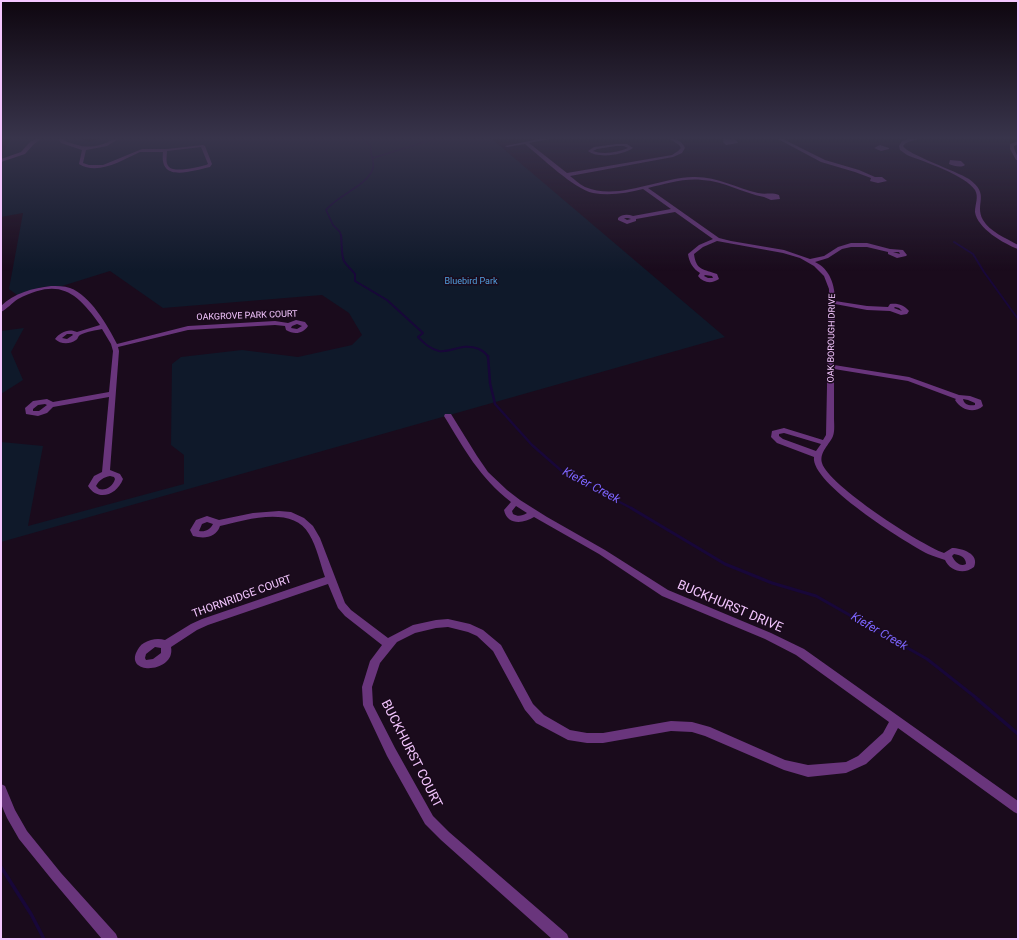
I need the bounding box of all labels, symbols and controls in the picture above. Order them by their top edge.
park label: Bluebird Park [444,277,498,287]
street label: OAK BOROUGH DRIVE [826,294,838,382]
street label: OAKGROVE PARK COURT [196,309,298,323]
water label: Kiefer Creek [560,465,622,507]
street label: THORNRIDGE COURT [190,573,294,621]
street label: BUCKHURST DRIVE [675,578,785,636]
water label: Kiefer Creek [848,610,910,654]
street label: BUCKHURST COURT [377,698,445,810]

